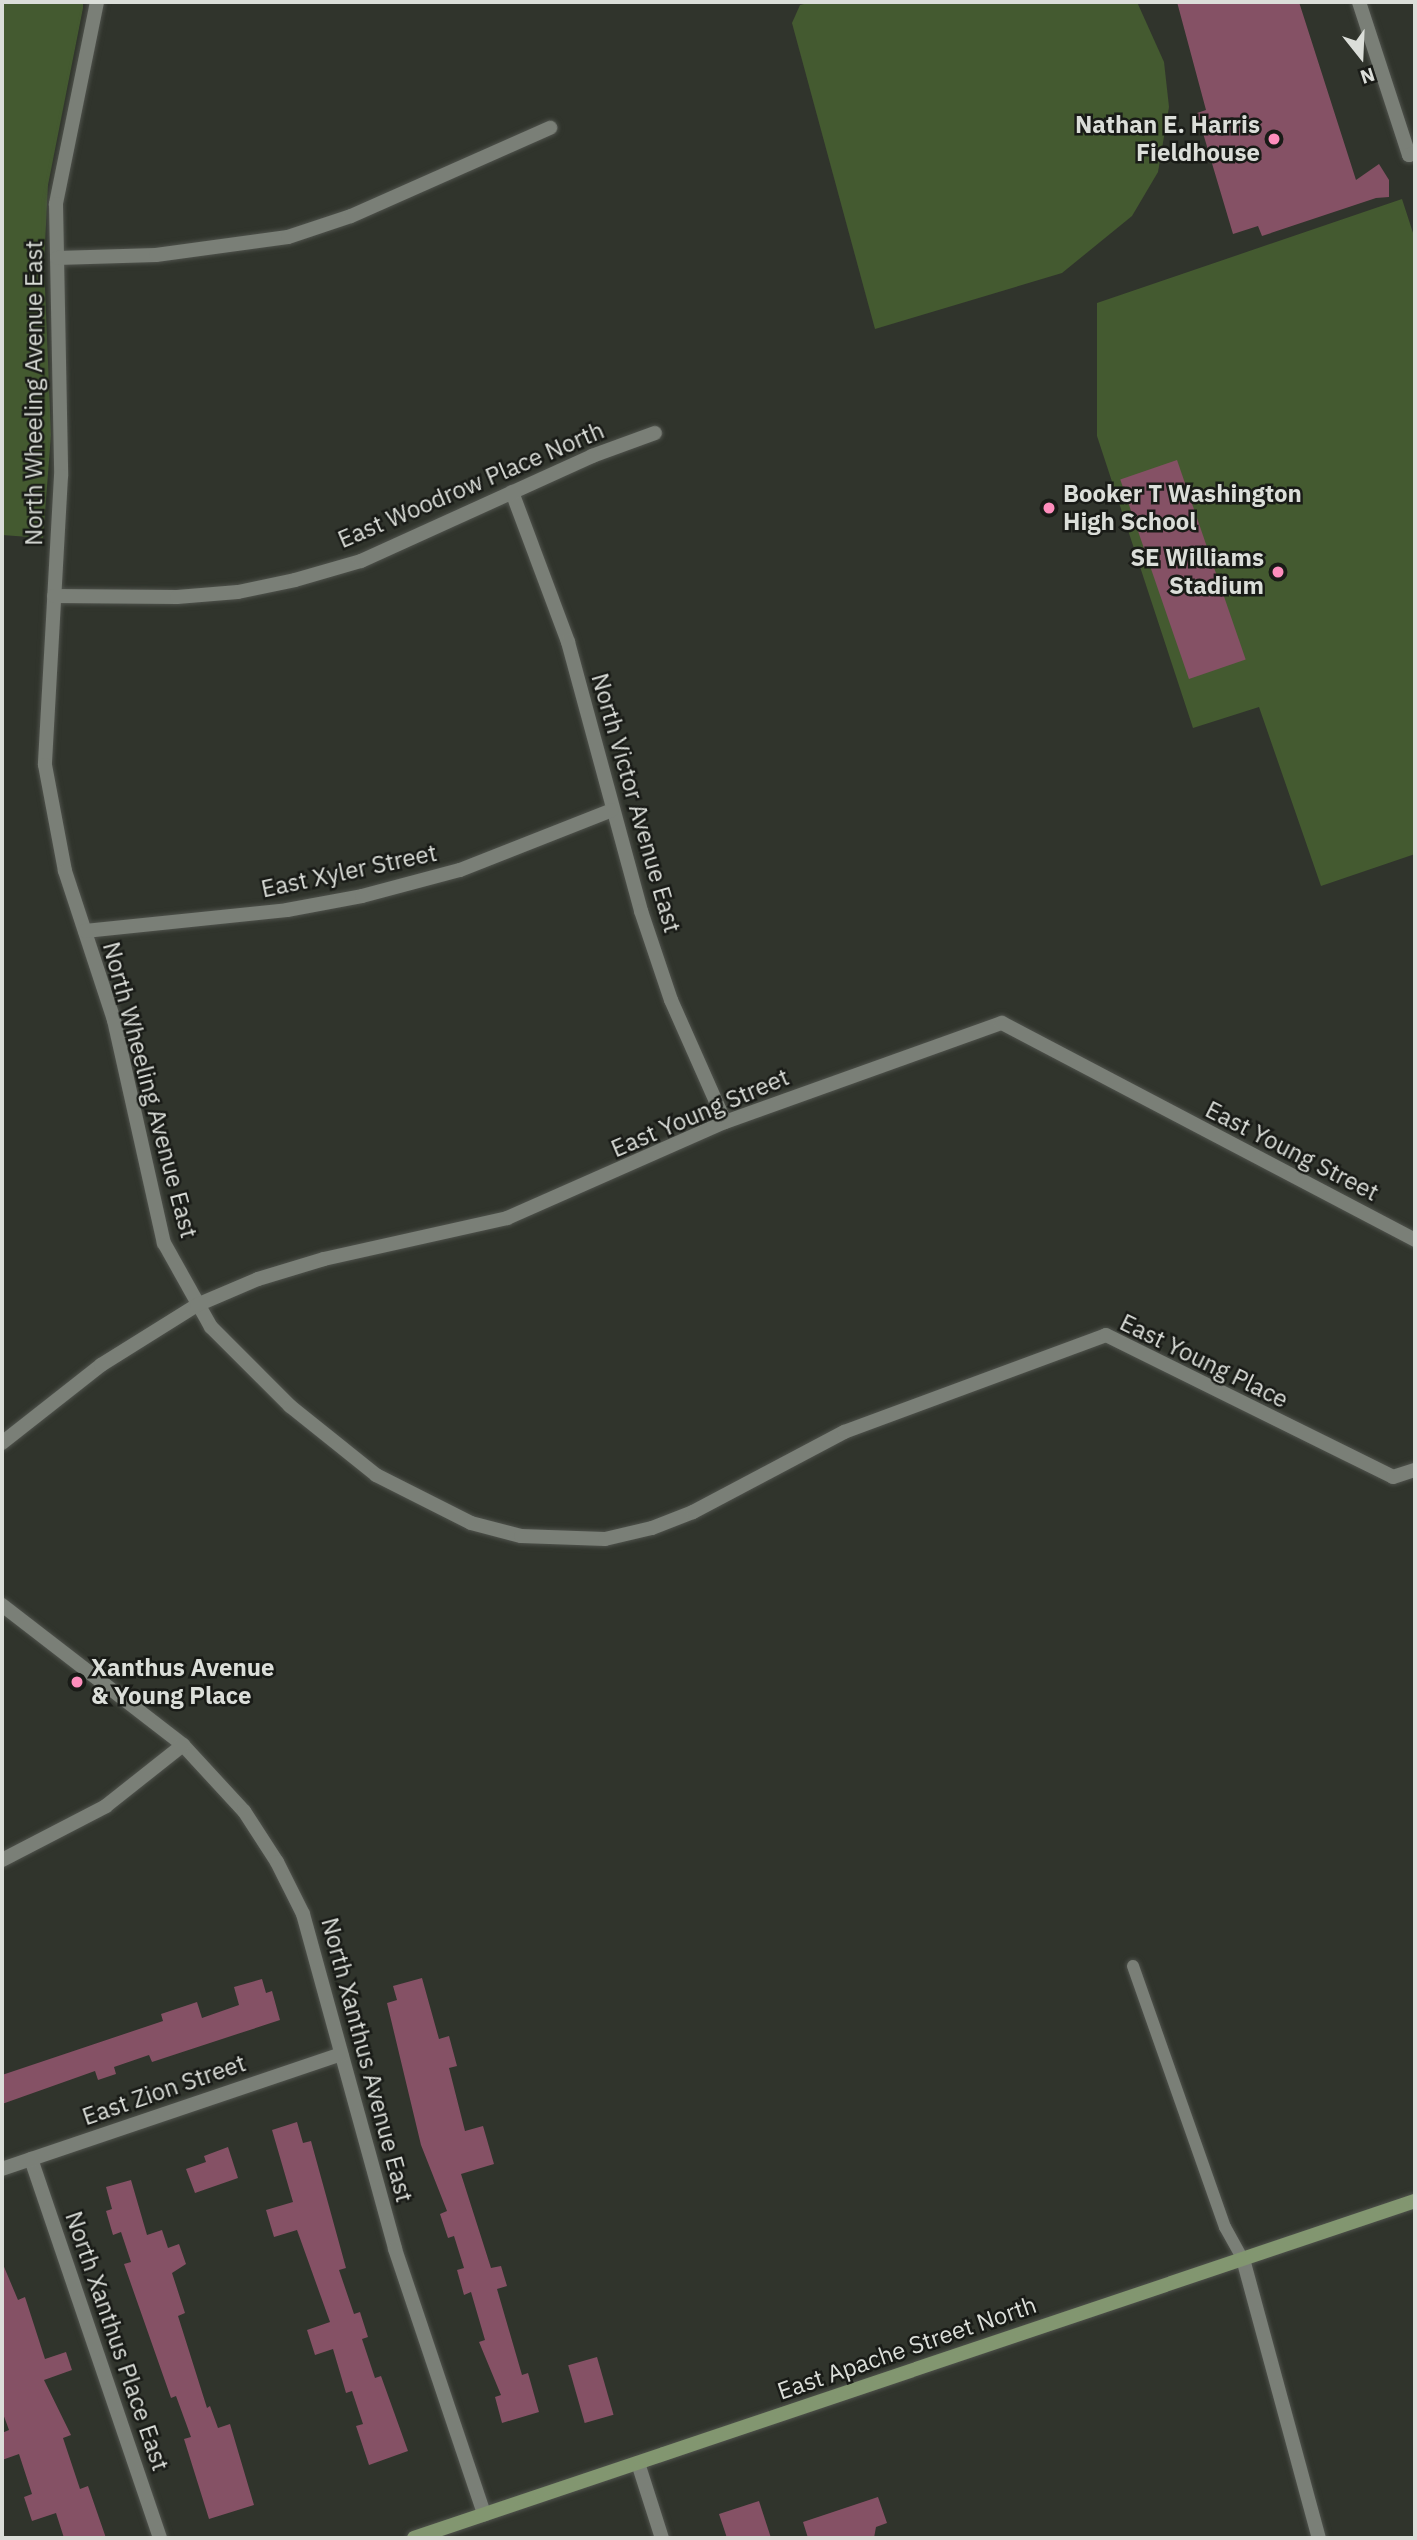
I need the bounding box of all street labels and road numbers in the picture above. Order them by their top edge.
street label: North Wheeling Avenue East [20,240,48,546]
street label: East Woodrow Place North [334,416,608,554]
street label: North Victor Avenue East [585,670,687,936]
street label: East Xyler Street [259,838,439,904]
street label: North Wheeling Avenue East [97,939,203,1241]
street label: East Young Street [607,1063,793,1163]
street label: East Young Street [1201,1095,1383,1207]
street label: East Young Place [1115,1308,1293,1414]
street label: North Xanthus Avenue East [315,1915,419,2205]
street label: East Zion Street [79,2049,249,2131]
street label: North Xanthus Place East [59,2208,175,2474]
street label: East Apache Street North [774,2290,1040,2406]

